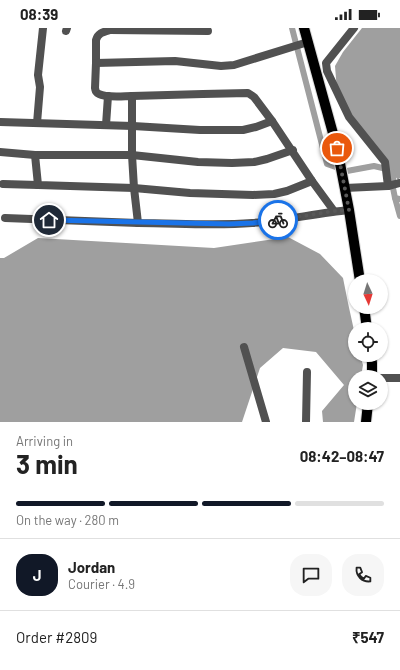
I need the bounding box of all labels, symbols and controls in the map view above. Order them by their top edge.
text: 08:39 [20,5,58,23]
pin [320,131,354,165]
icon: bag [326,137,348,159]
courier [258,200,298,240]
pin [32,203,66,237]
icon: home [38,209,60,231]
icon: bike [267,209,289,231]
north arrow [348,274,388,314]
map controls [348,274,388,410]
button: locate [348,322,388,362]
button: layers [348,370,388,410]
text: Arriving in [16,433,73,449]
text: 08:42–08:47 [300,447,384,465]
text: 3 min [16,448,78,479]
text: On the way · 280 m [16,512,119,528]
button: chat [290,554,332,596]
button: phone [342,554,384,596]
text: Jordan [68,558,115,576]
text: J [33,566,41,584]
text: Courier · 4.9 [68,576,135,592]
text: Order #2809 [16,628,97,646]
text: ₹547 [352,628,384,646]

